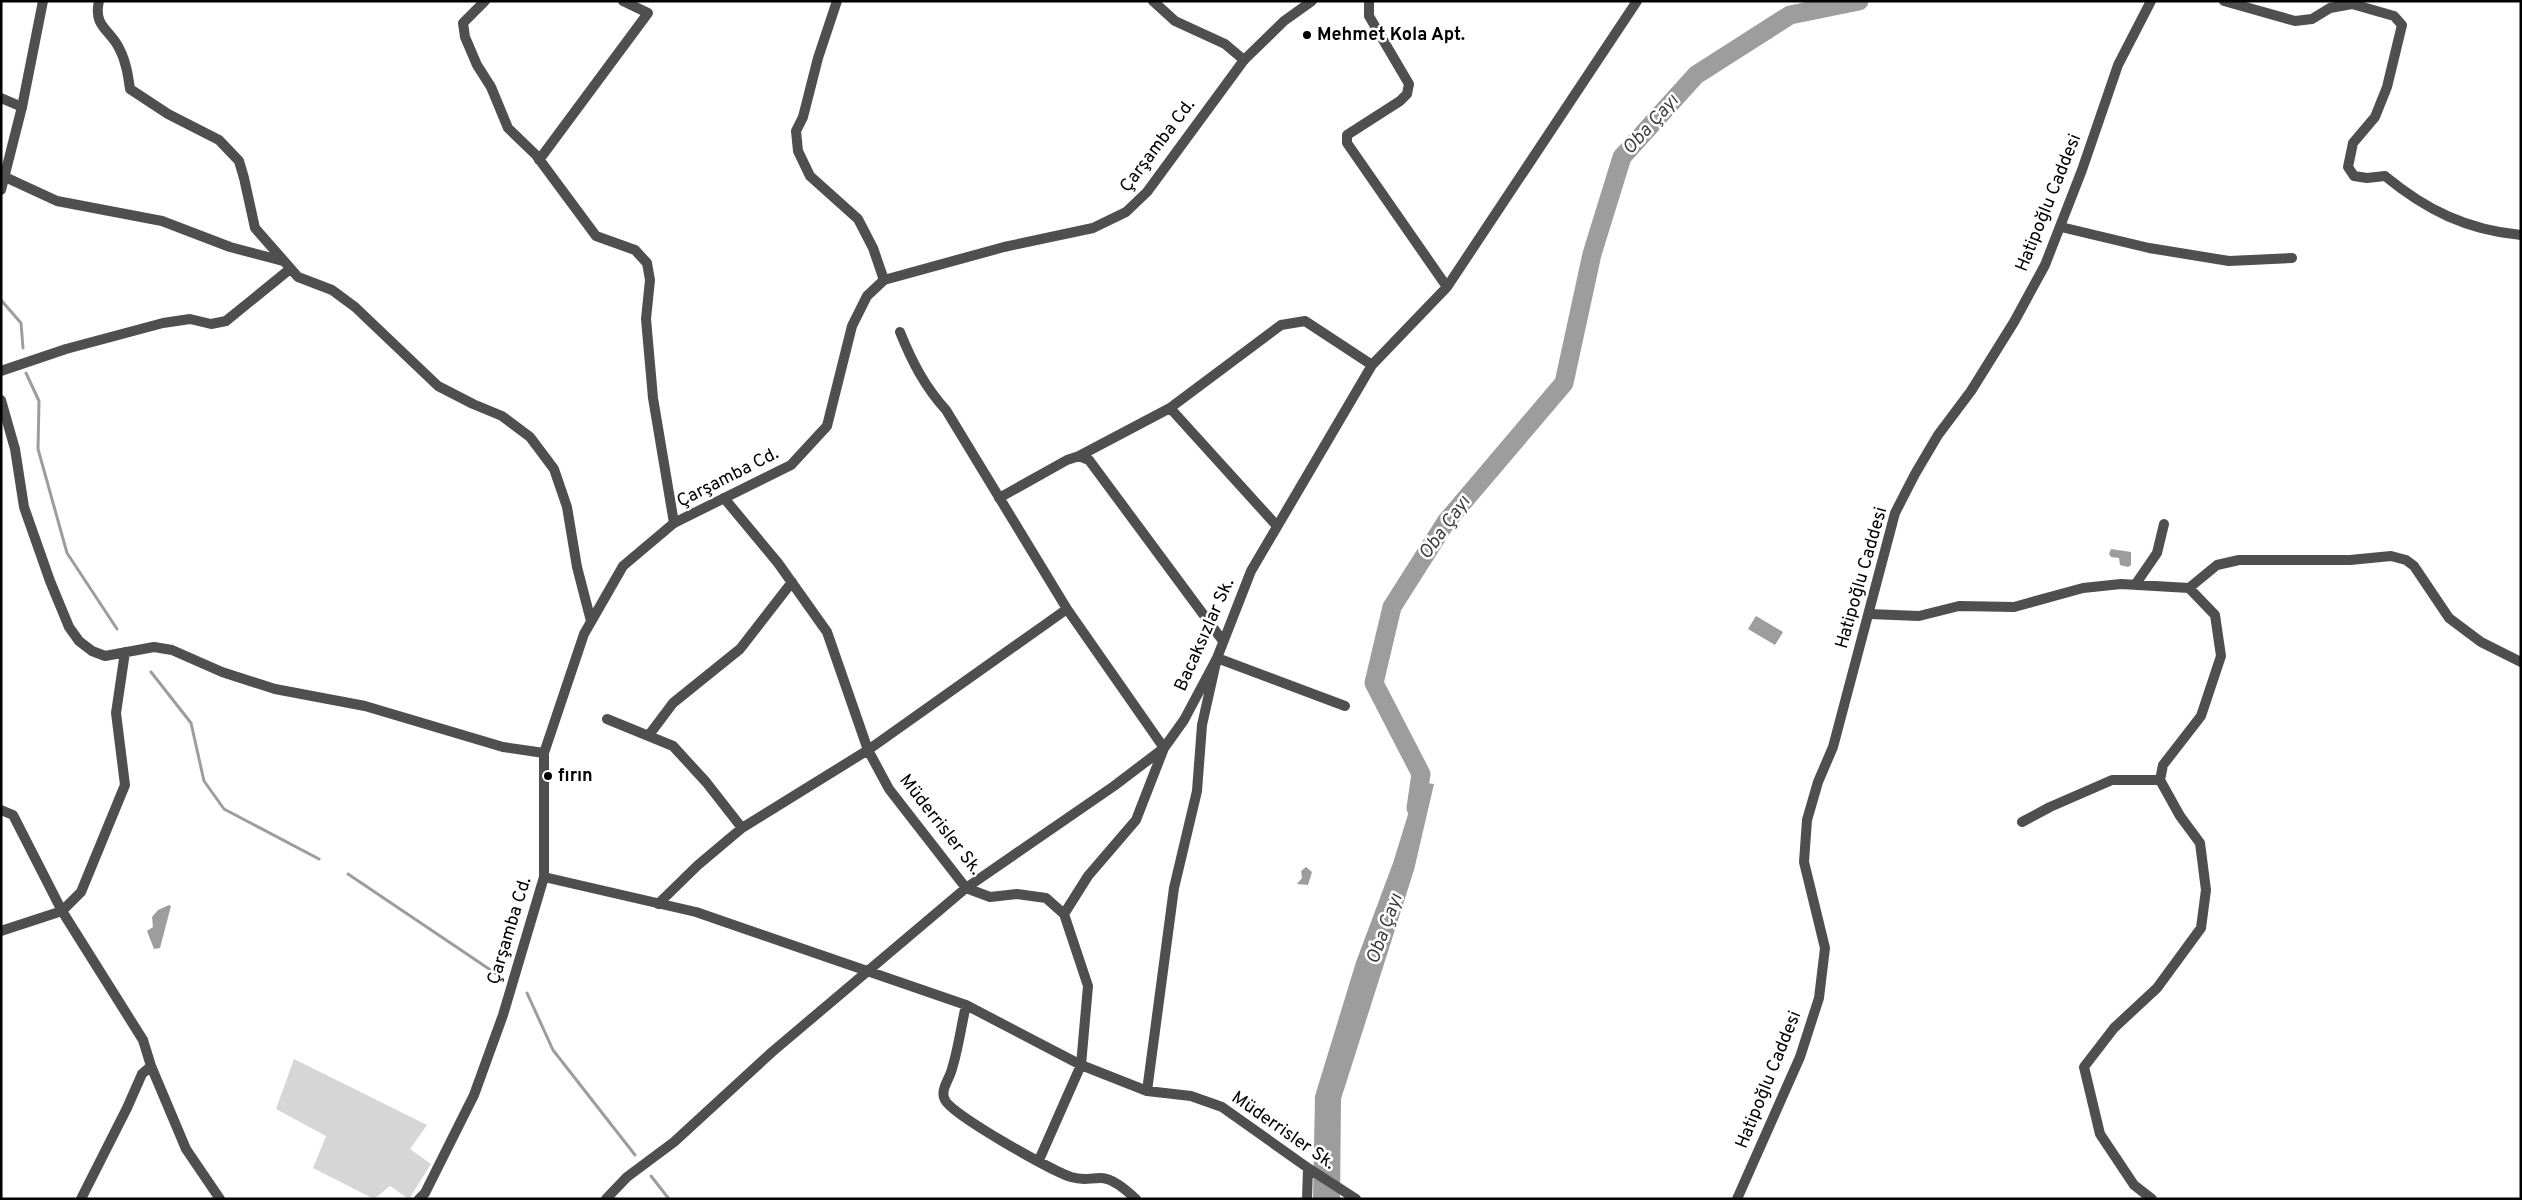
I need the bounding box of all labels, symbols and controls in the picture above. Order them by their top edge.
place label: Mehmet Kola Apt. [1317,24,1465,47]
marker: Mehmet Kola Apt. [1301,29,1313,41]
water label: Oba Çayı [1618,90,1685,160]
street label: Çarşamba Cd. [1115,95,1201,197]
street label: Hatipoğlu Caddesi [2011,131,2087,275]
street label: Çarşamba Cd. [673,442,783,514]
water label: Oba Çayı [1414,491,1476,565]
street label: Hatipoğlu Caddesi [1831,504,1893,652]
street label: Bacaksızlar Sk. [1170,575,1240,695]
place label: fırın [558,765,593,788]
marker: fırın [542,770,554,782]
street label: Müderrisler Sk. [893,770,987,880]
street label: Çarşamba Cd. [483,874,537,988]
water label: Oba Çayı [1361,890,1409,968]
street label: Hatipoğlu Caddesi [1731,1008,1807,1152]
street label: Müderrisler Sk. [1227,1087,1339,1175]

